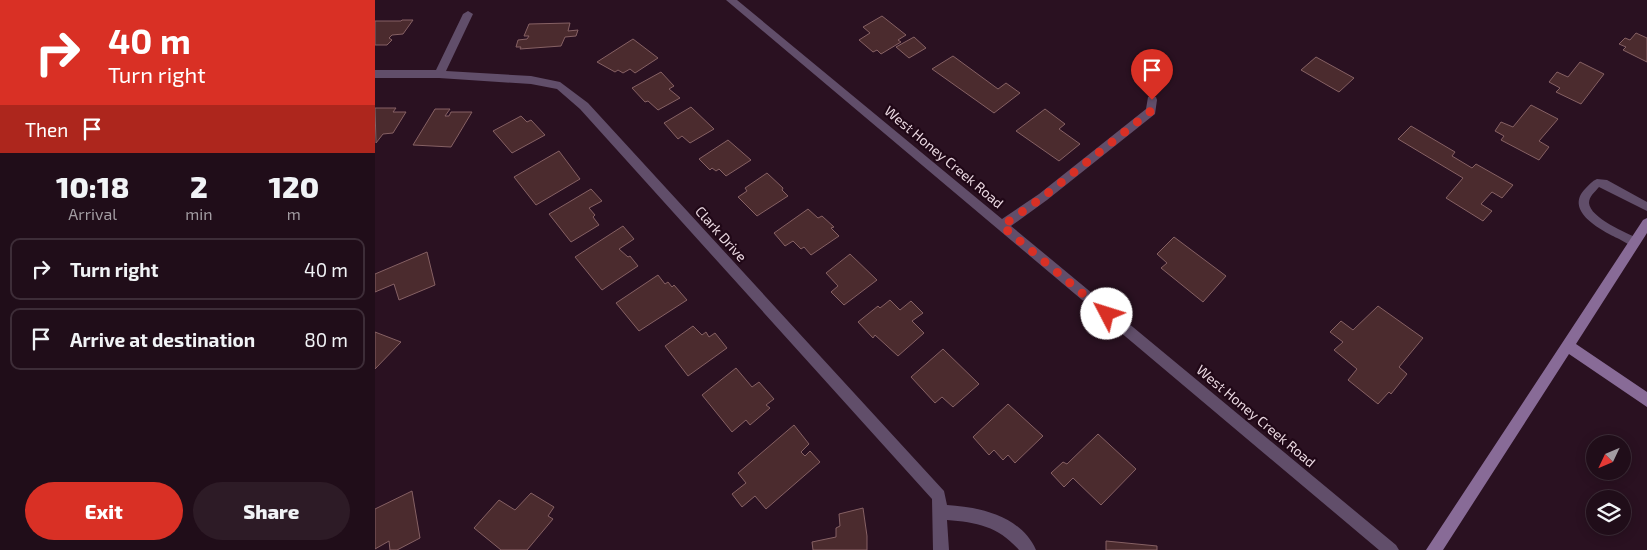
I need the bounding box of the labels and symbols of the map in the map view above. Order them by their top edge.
pin [1131,49,1173,100]
street label: West Honey Creek Road [881,102,1007,211]
street label: Clark Drive [692,202,751,265]
position arrow [1080,287,1132,339]
street label: West Honey Creek Road [1193,361,1319,470]
north arrow [1586,435,1631,480]

